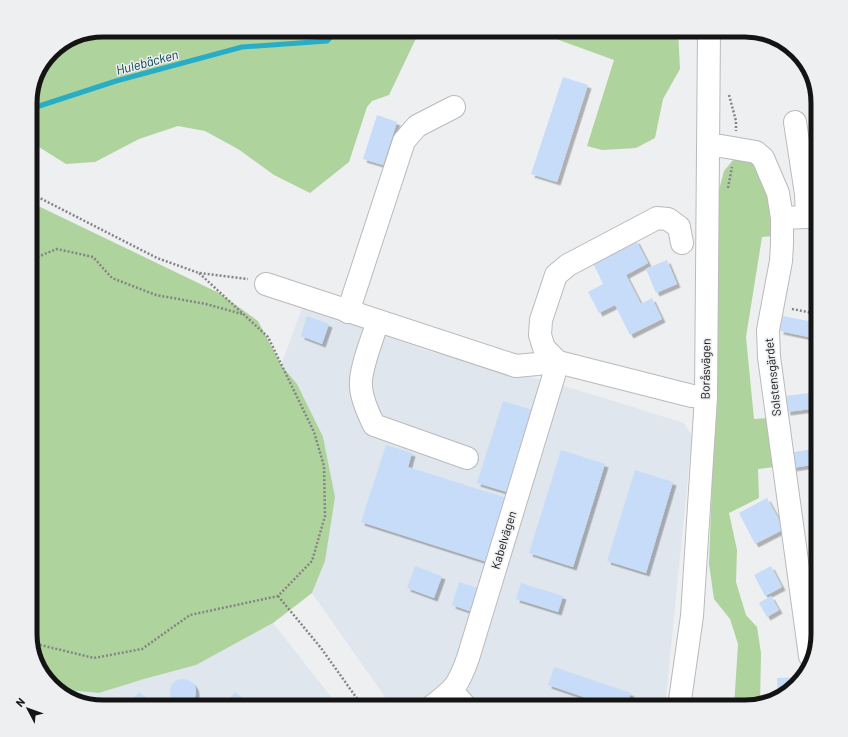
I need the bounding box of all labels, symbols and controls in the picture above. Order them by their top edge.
water label: Hulebäcken [114,46,180,78]
street label: Solstensgärdet [761,337,783,417]
street label: Boråsvägen [697,338,713,400]
street label: Kabelvägen [488,509,519,570]
north arrow [8,689,48,729]
text: N [13,695,27,709]

